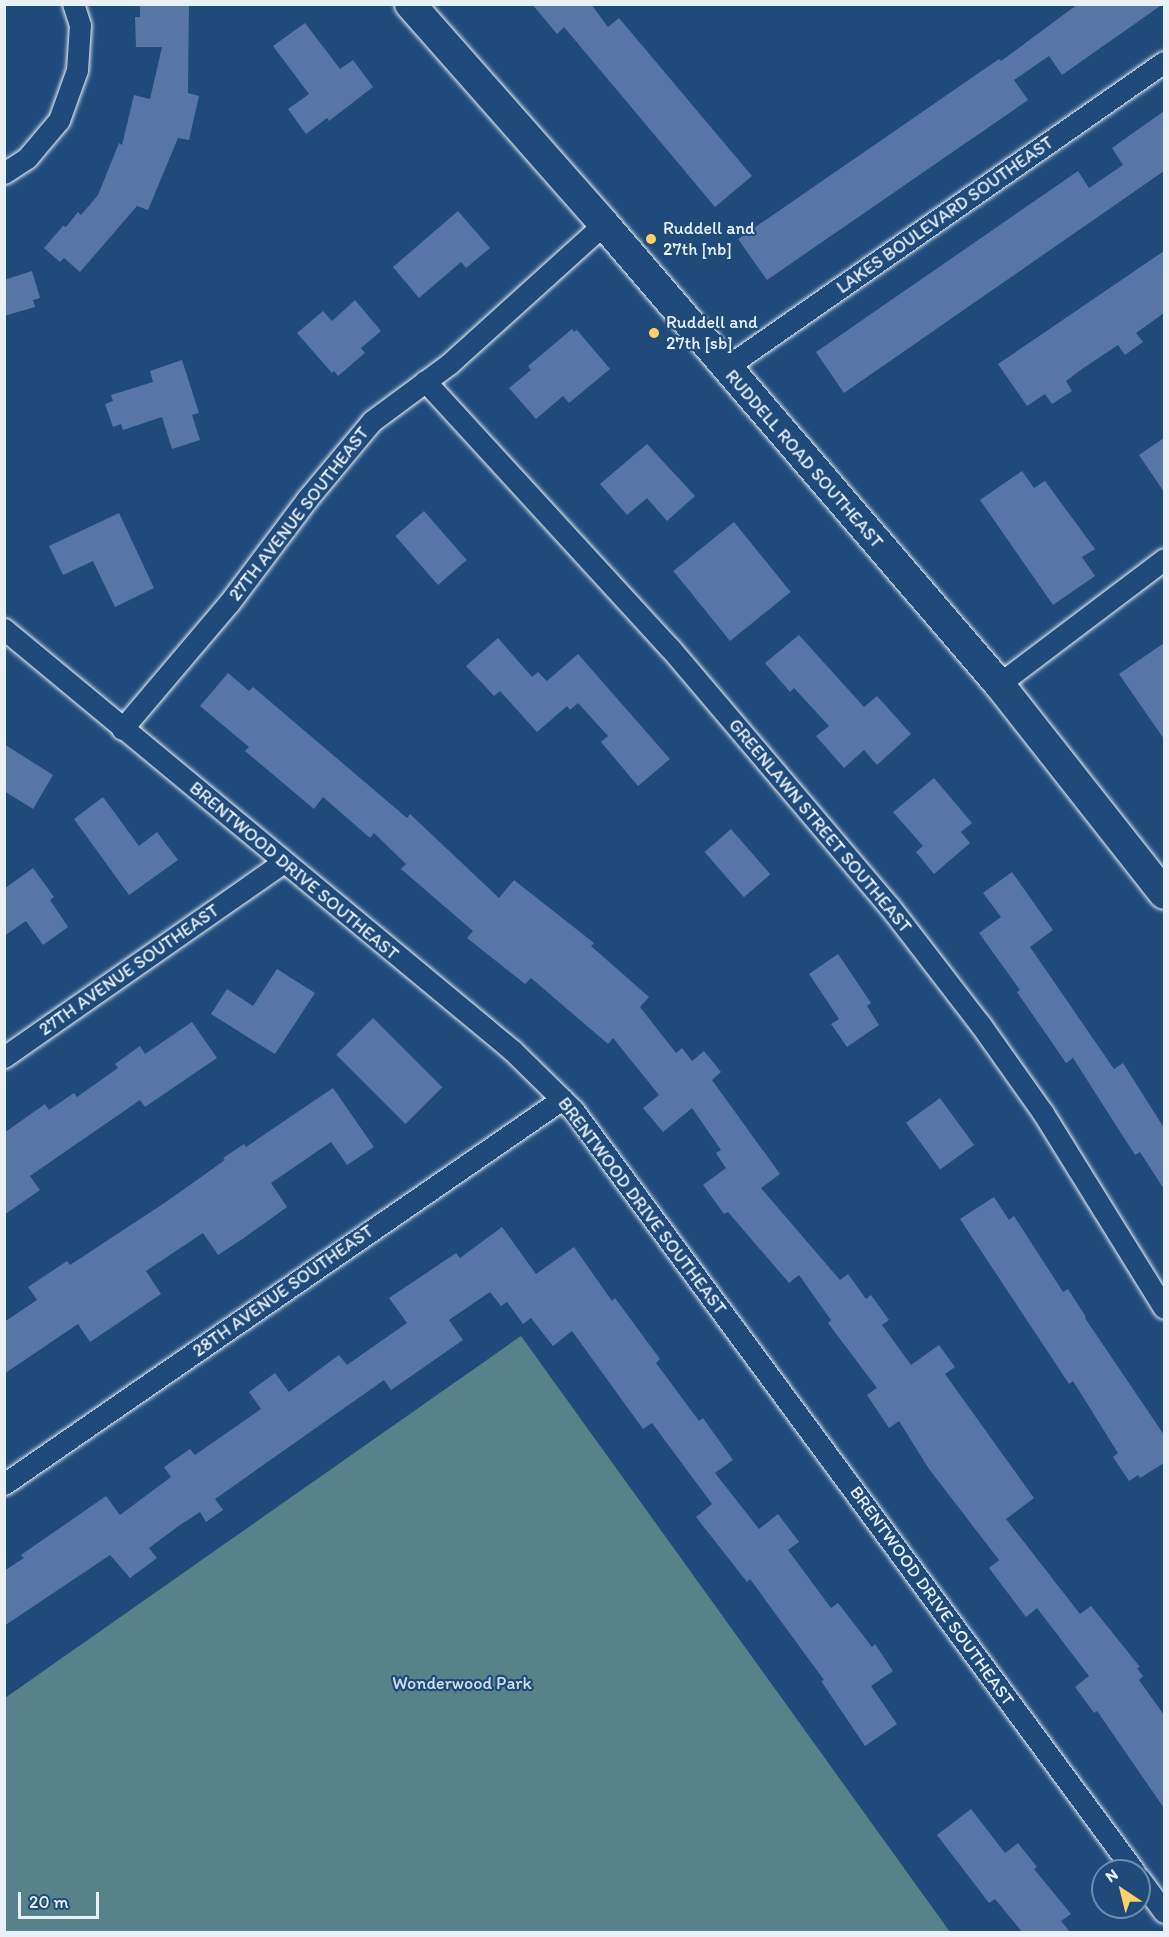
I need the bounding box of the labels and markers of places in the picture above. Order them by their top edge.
place label: Ruddell and 27th [nb] [663,218,755,260]
marker: Ruddell and 27th [nb] [644,232,658,246]
place label: Ruddell and 27th [sb] [666,312,758,354]
marker: Ruddell and 27th [sb] [647,326,661,340]

